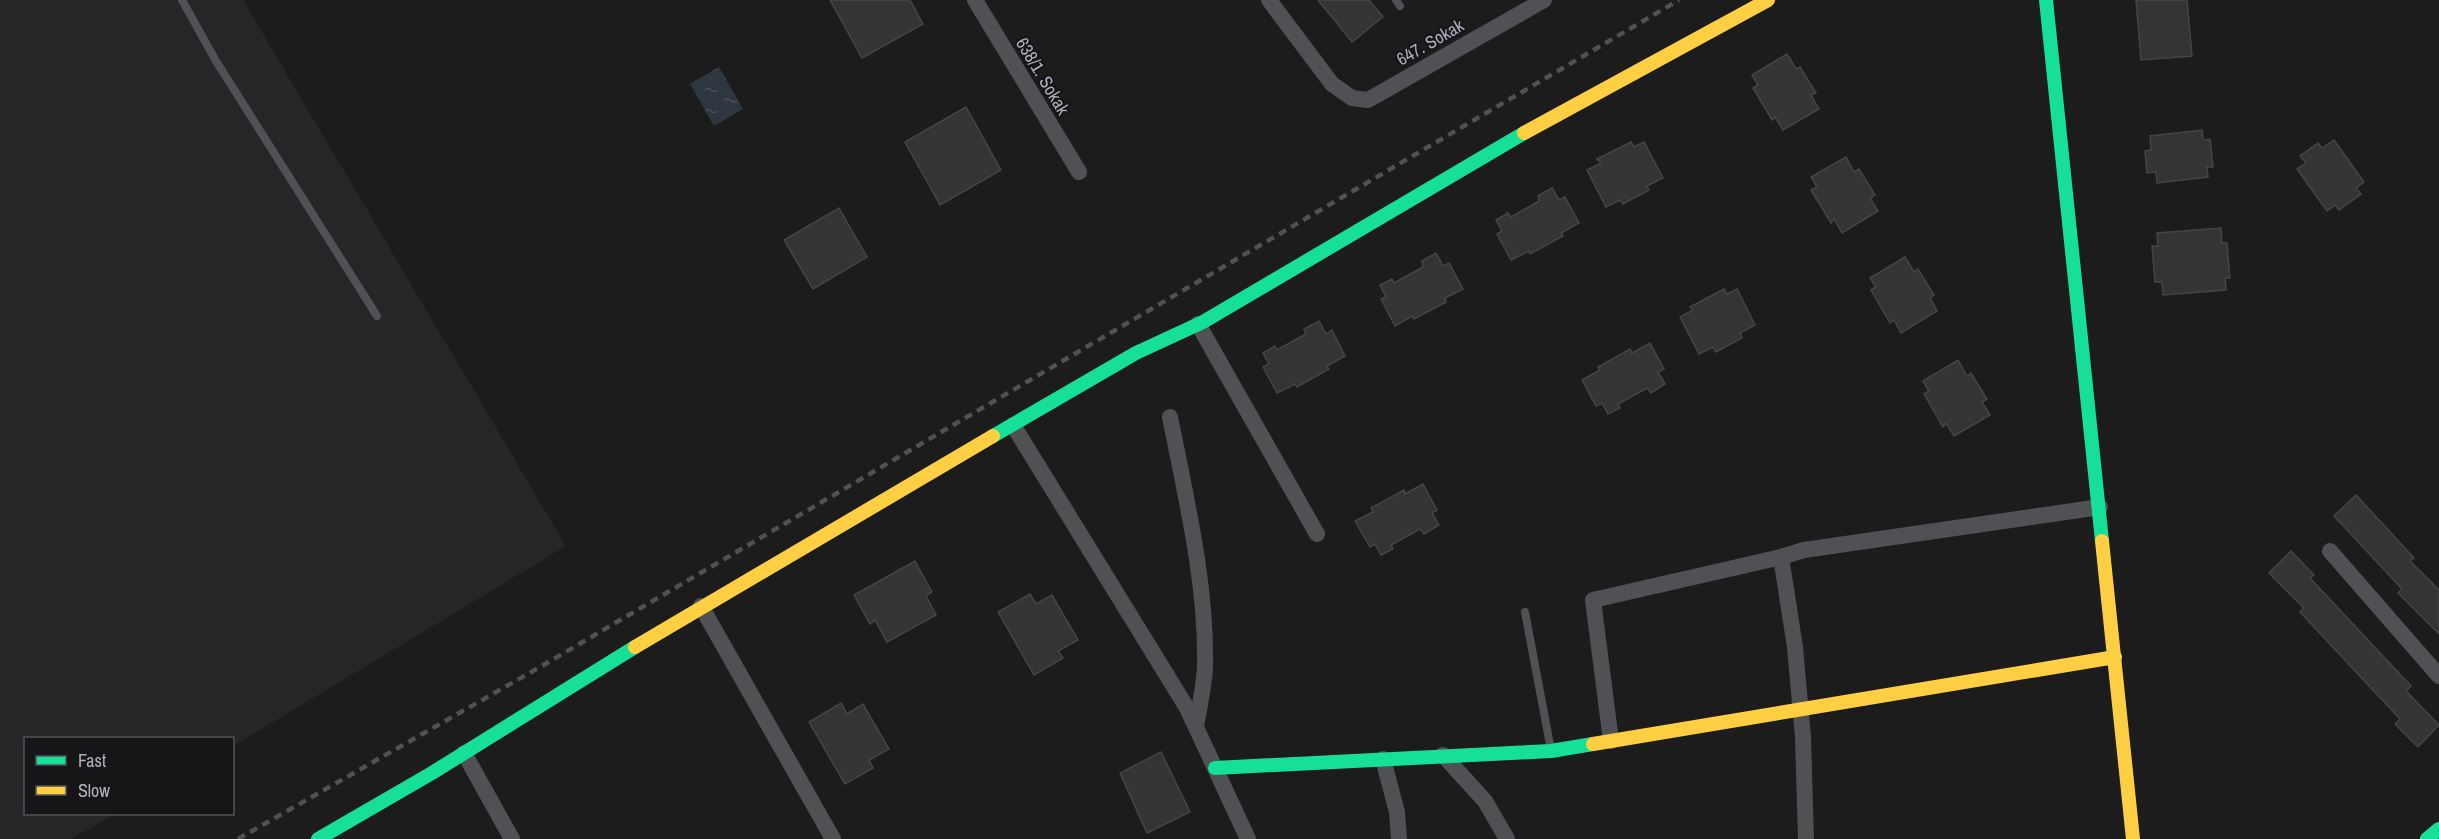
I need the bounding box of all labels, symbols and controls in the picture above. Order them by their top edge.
street label: 647. Sokak [1392,12,1469,71]
street label: 638/1. Sokak [1010,33,1076,120]
legend [24,737,234,815]
text: Fast [78,748,106,773]
text: Slow [78,778,110,803]

